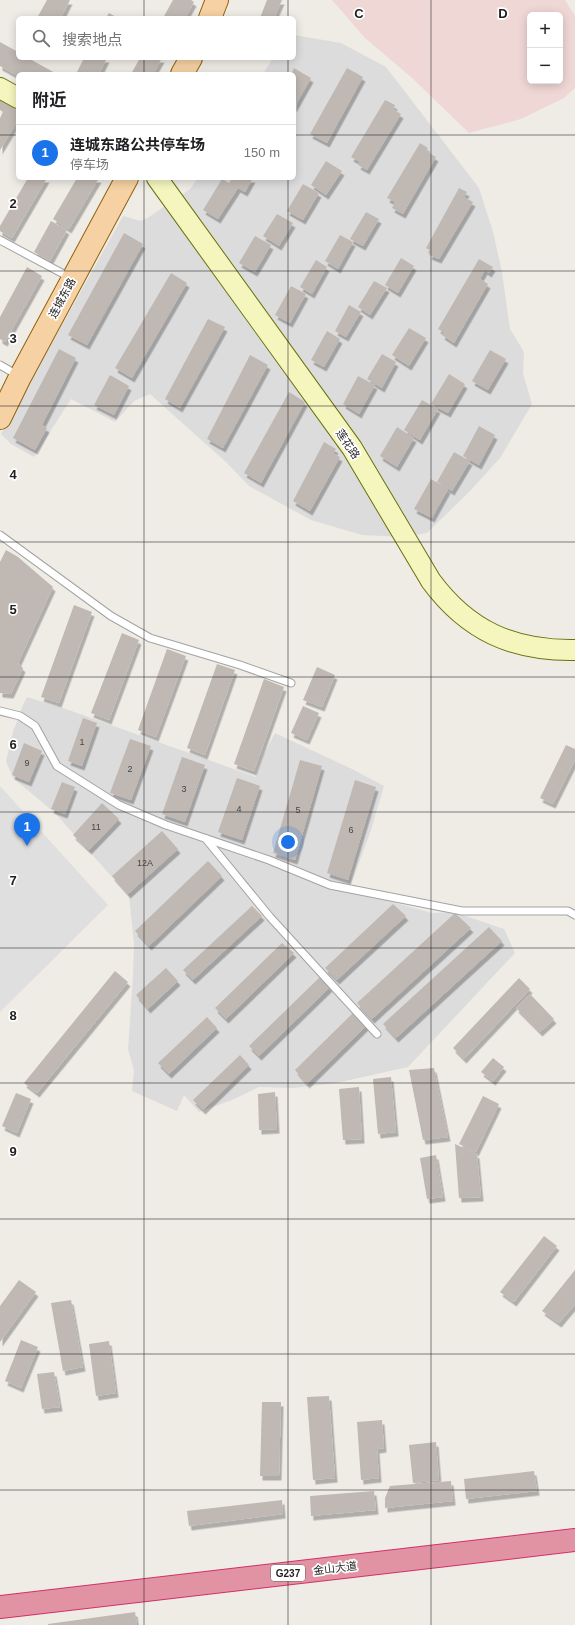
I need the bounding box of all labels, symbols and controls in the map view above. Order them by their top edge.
text: C [354,6,364,21]
text: D [498,6,508,21]
map controls [527,12,563,84]
button: + [527,12,563,48]
search box [16,16,296,60]
icon: search [30,27,52,49]
text: 搜索地点 [62,31,122,48]
button: − [527,48,563,84]
text: 附近 [32,91,66,110]
text: 连城东路公共停车场 [70,136,205,153]
text: 1 [41,145,49,160]
text: 150 m [244,145,280,160]
text: 停车场 [70,157,109,172]
text: 2 [9,196,17,211]
street label: 连城东路 [46,276,78,320]
text: 3 [9,331,17,346]
street label: 莲花路 [334,427,362,461]
text: 4 [9,467,17,482]
text: 5 [9,602,17,617]
text: 6 [9,737,17,752]
house number: 1 [79,737,85,747]
house number: 9 [24,758,30,768]
house number: 2 [127,764,133,774]
house number: 3 [181,784,187,794]
house number: 4 [236,804,242,814]
house number: 5 [295,805,301,815]
pin: 1 [14,813,40,846]
house number: 11 [91,822,101,832]
house number: 6 [348,825,354,835]
your location [278,832,298,852]
house number: 12A [137,858,153,868]
text: 7 [9,873,17,888]
text: 8 [9,1008,17,1023]
text: 9 [9,1144,17,1159]
street label: 金山大道 [312,1559,358,1577]
road number: G237 [271,1565,305,1581]

